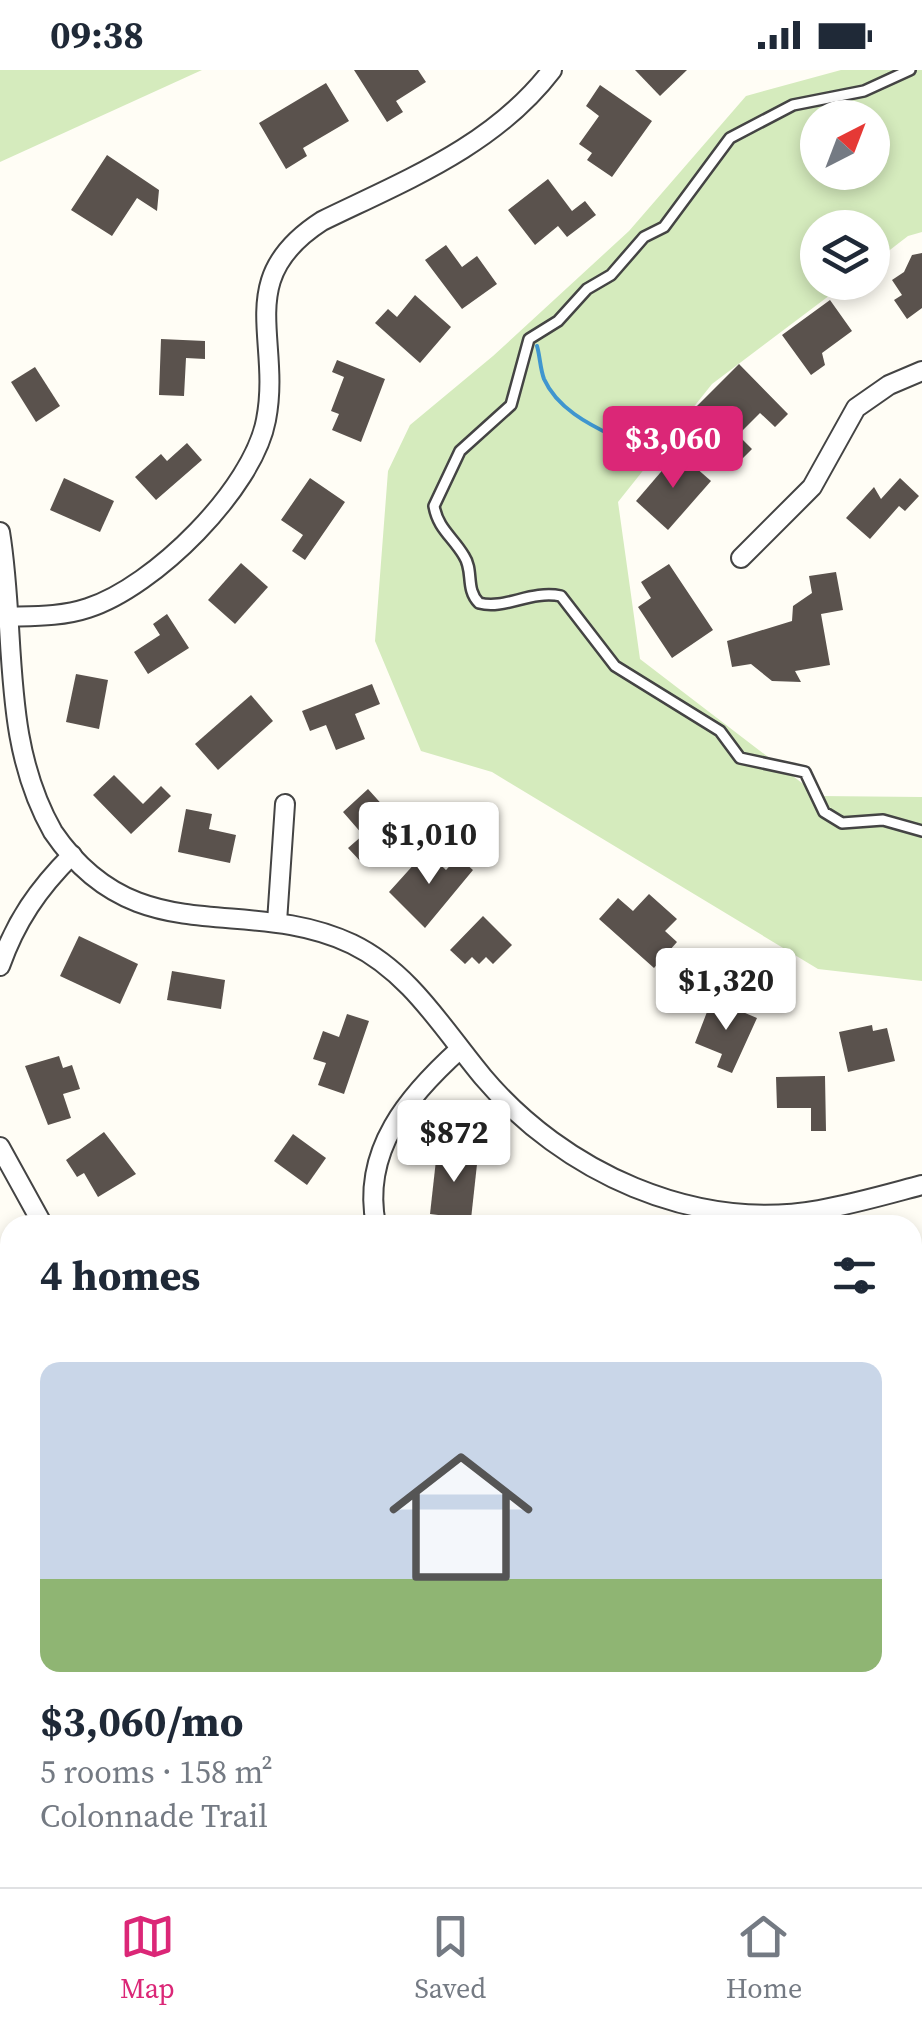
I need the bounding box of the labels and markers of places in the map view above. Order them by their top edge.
pin: $3,060 [592,406,754,491]
pin: $1,010 [348,802,510,887]
pin: $1,320 [645,948,807,1033]
pin: $872 [395,1100,513,1185]

